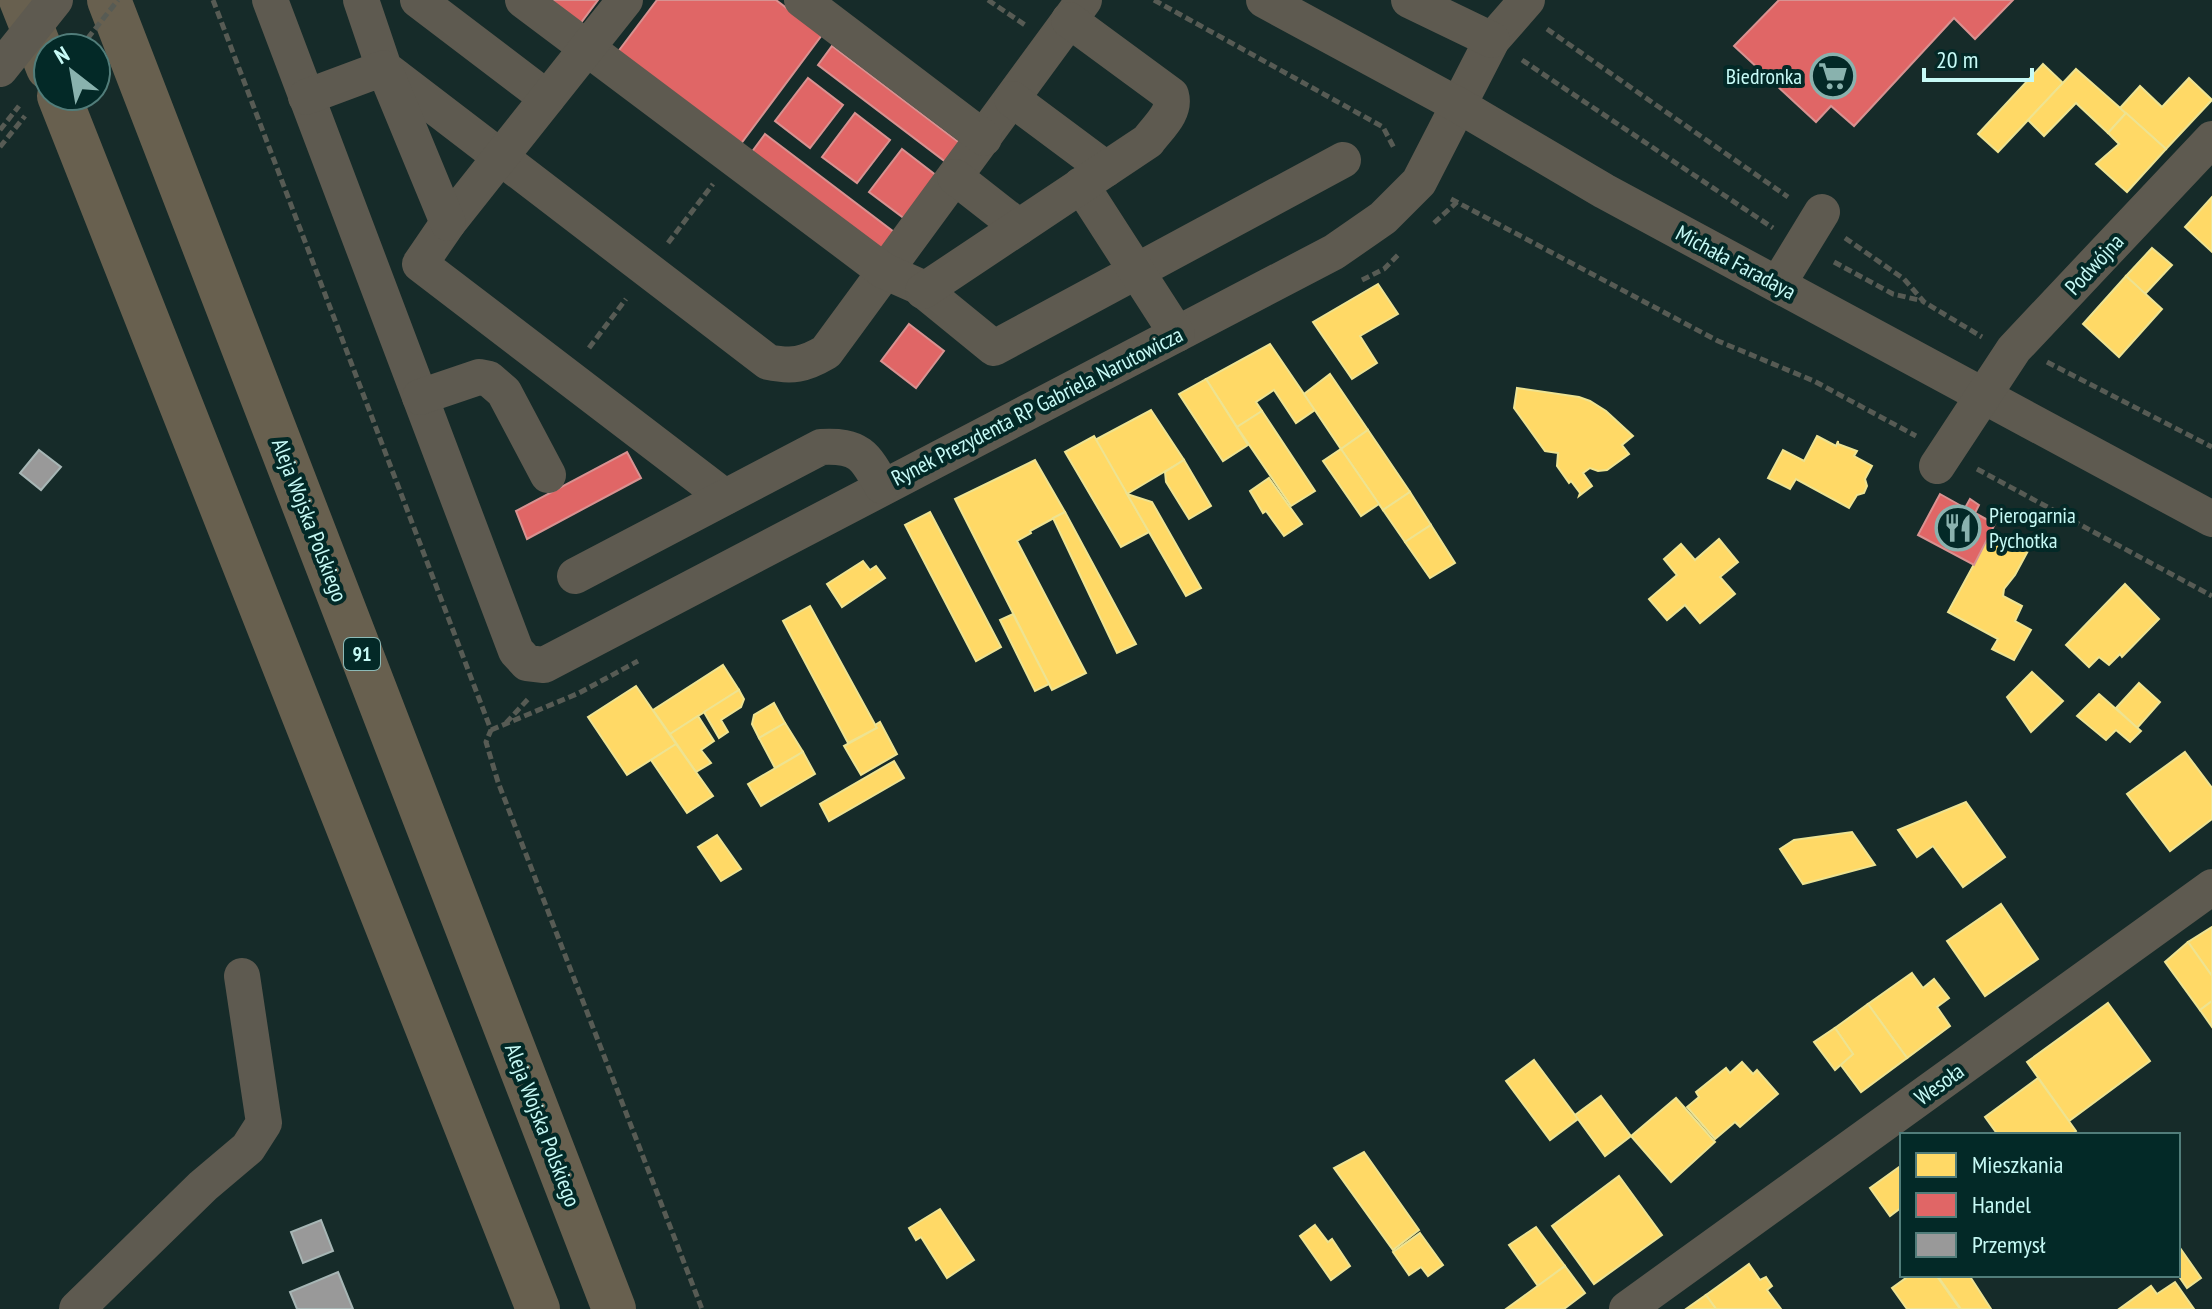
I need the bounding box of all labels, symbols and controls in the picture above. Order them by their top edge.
north arrow [32,32,112,112]
scale bar [1924,32,2032,82]
text: N [49,40,74,70]
text: 20 m [1936,44,1978,75]
supermarket icon: Biedronka [1809,52,1857,100]
place label: Biedronka [1726,62,1802,90]
street label: Michała Faradaya [1671,219,1801,305]
street label: Podwójna [2059,227,2129,301]
street label: Rynek Prezydenta RP Gabriela Narutowicza [887,320,1187,492]
street label: Aleja Wojska Polskiego [266,434,354,606]
place label: Pierogarnia Pychotka [1989,501,2076,554]
restaurant icon: Pierogarnia Pychotka [1934,504,1982,552]
road number: 91 [344,638,380,670]
street label: Aleja Wojska Polskiego [499,1039,587,1211]
street label: Wesoła [1909,1057,1969,1111]
legend [1900,1133,2180,1277]
text: Mieszkania [1972,1149,2063,1180]
text: Handel [1972,1189,2031,1220]
text: Przemysł [1972,1229,2046,1260]

